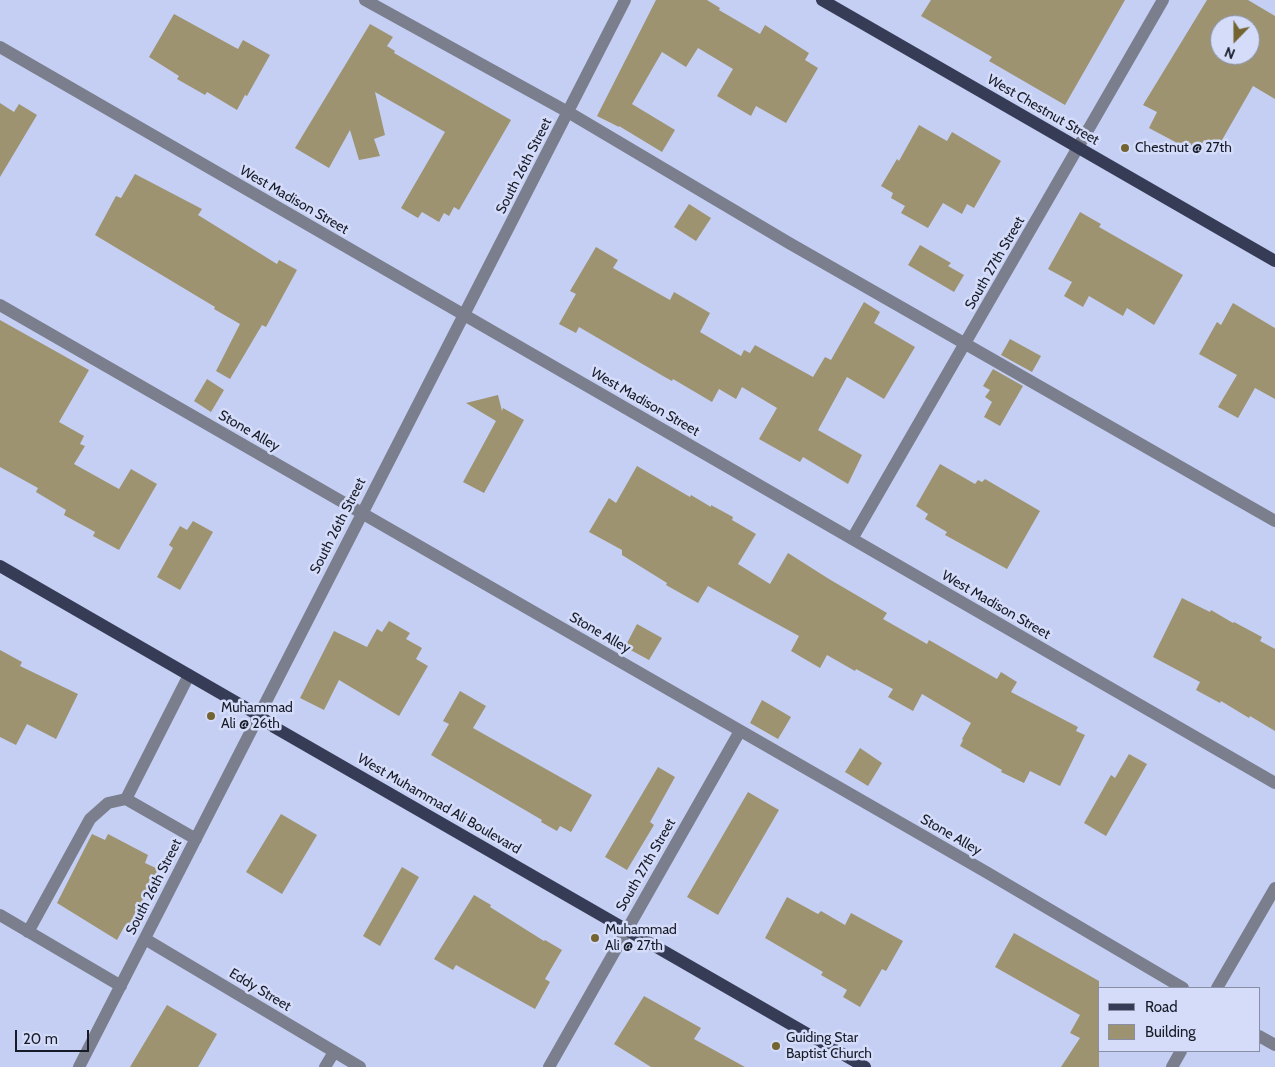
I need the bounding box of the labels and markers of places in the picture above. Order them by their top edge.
place label: Chestnut @ 27th [1135,140,1232,156]
marker: Chestnut @ 27th [1119,142,1131,154]
place label: Muhammad Ali @ 26th [221,700,293,732]
marker: Muhammad Ali @ 26th [205,710,217,722]
place label: Muhammad Ali @ 27th [605,922,677,954]
marker: Muhammad Ali @ 27th [589,932,601,944]
place label: Guiding Star Baptist Church [786,1030,872,1062]
marker: Guiding Star Baptist Church [770,1040,782,1052]

